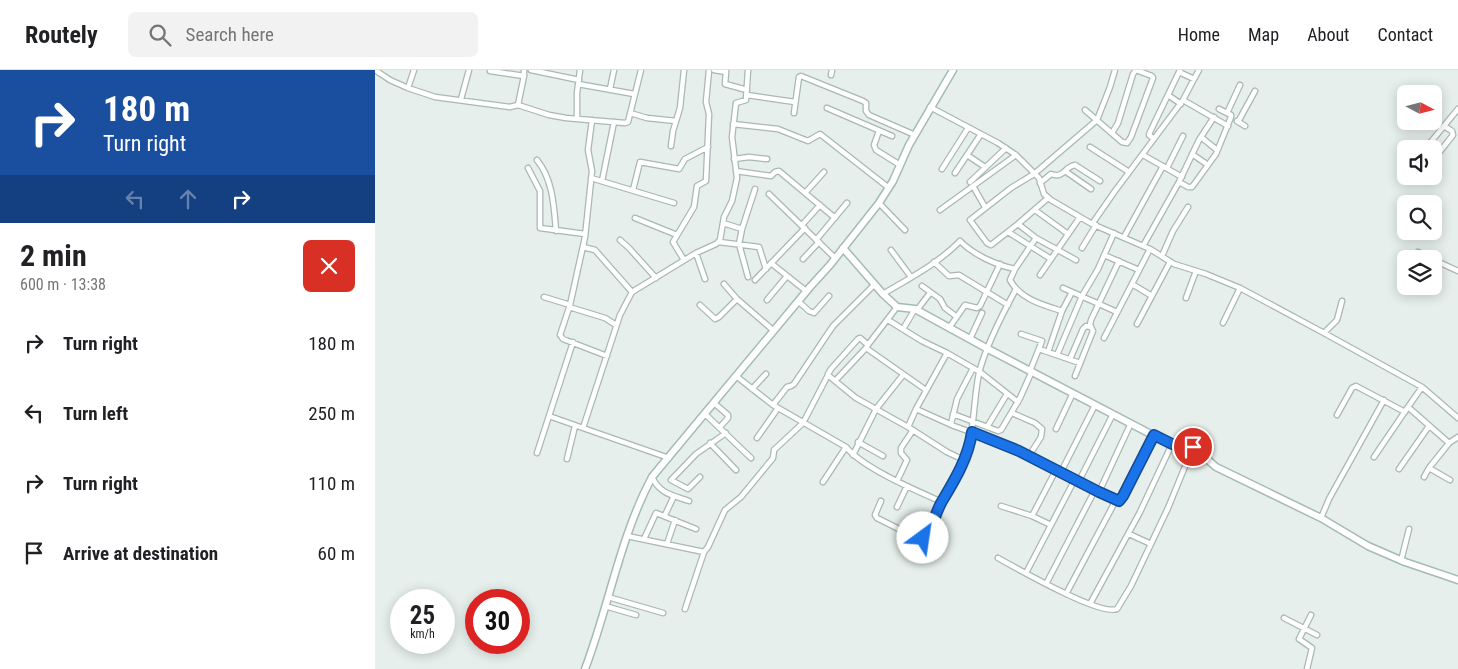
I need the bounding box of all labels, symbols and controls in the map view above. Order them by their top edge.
search box [128,12,478,57]
text: Routely [25,21,98,49]
icon: search [146,21,174,49]
text: Search here [186,23,274,46]
text: Home [1178,24,1220,45]
text: Map [1248,24,1279,45]
text: About [1307,24,1349,45]
text: Contact [1377,24,1433,45]
north arrow [1397,85,1443,130]
map controls [1397,85,1442,295]
text: 180 m [103,89,190,130]
icon: right [20,90,85,155]
text: Turn right [103,131,186,156]
button: sound [1397,140,1442,185]
icon: left [121,185,149,213]
icon: ahead [174,185,202,213]
icon: right [227,185,255,213]
button: search [1397,195,1442,240]
text: 2 min [20,238,87,273]
button: close [303,240,355,292]
button: layers [1397,250,1442,295]
text: 600 m · 13:38 [20,275,106,294]
icon: right [20,329,48,357]
text: Turn right [63,332,138,355]
text: 180 m [308,332,355,355]
icon: left [20,399,48,427]
text: Turn left [63,402,128,425]
text: 250 m [308,402,355,425]
pin [1172,426,1214,468]
icon: arrive [1179,433,1207,461]
icon: right [20,469,48,497]
text: Turn right [63,472,138,495]
text: 110 m [308,472,355,495]
position arrow [896,511,948,563]
icon: arrive [20,539,48,567]
text: Arrive at destination [63,542,218,565]
text: 60 m [318,542,355,565]
speed limit sign: 30 [465,589,530,654]
text: 25 [410,601,435,630]
text: km/h [410,627,435,641]

